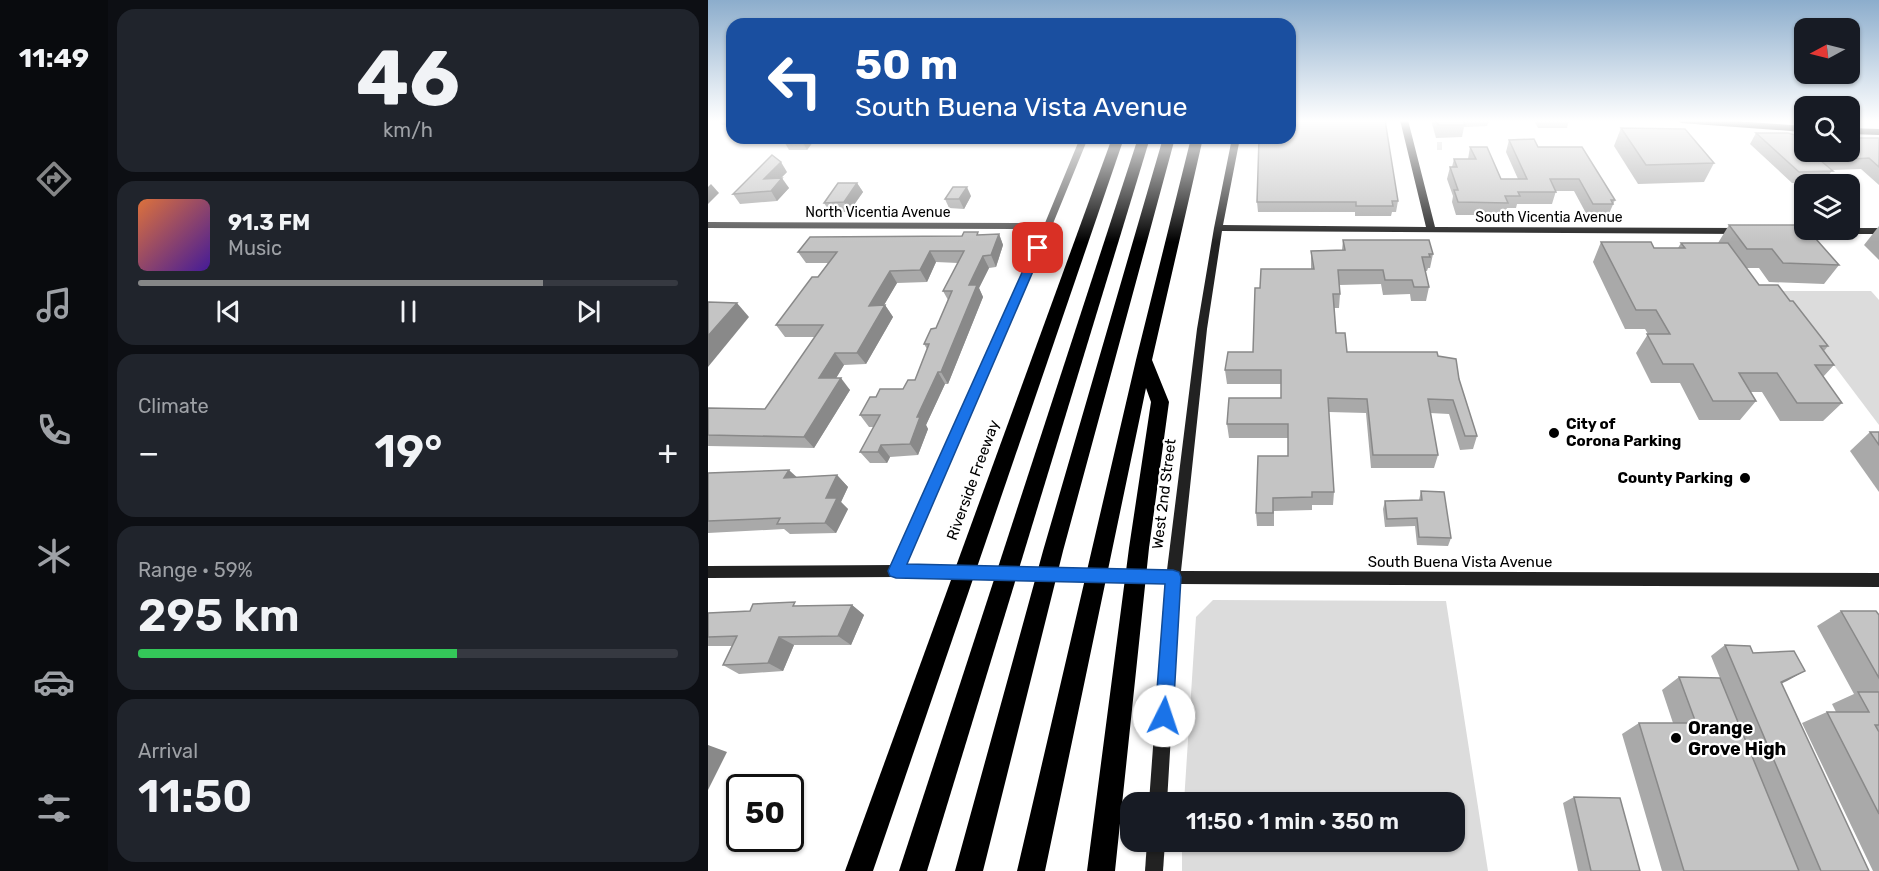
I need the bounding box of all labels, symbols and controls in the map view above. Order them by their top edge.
north arrow [1794,18,1860,84]
map controls [1794,18,1860,240]
text: 46 [356,32,460,125]
text: 50 m [855,40,958,90]
text: 11:49 [19,42,89,74]
icon: left [756,42,834,120]
text: South Buena Vista Avenue [855,91,1188,123]
button: search [1794,96,1860,162]
text: km/h [383,118,433,142]
icon: directions [33,158,75,200]
button: layers [1794,174,1860,240]
street label: North Vicentia Avenue [805,204,951,221]
text: 91.3 FM [228,209,310,236]
street label: South Vicentia Avenue [1475,209,1623,226]
pin [1012,222,1063,273]
icon: arrive [1021,231,1054,264]
text: Music [228,236,282,260]
icon: music [33,284,75,326]
icon: previous [212,295,245,328]
icon: pause [392,295,425,328]
icon: next [572,295,605,328]
text: Climate [138,394,209,418]
icon: phone [33,409,75,451]
place label: City of Corona Parking [1566,415,1681,450]
street label: Riverside Freeway [943,417,1003,543]
text: 19° [374,425,442,478]
marker: City of Corona Parking [1547,426,1561,440]
text: − [138,433,159,472]
text: + [657,433,678,472]
street label: West 2nd Street [1148,438,1180,550]
place label: County Parking [1618,469,1733,487]
marker: County Parking [1738,471,1752,485]
icon: climate [33,535,75,577]
street label: South Buena Vista Avenue [1368,553,1552,571]
text: Range · 59% [138,558,253,582]
text: 295 km [138,589,300,642]
icon: car [33,661,75,703]
position arrow [1132,684,1196,748]
place label: Orange Grove High [1688,717,1786,760]
marker: Orange Grove High [1669,731,1683,745]
text: Arrival [138,739,198,763]
text: 11:50 [138,770,252,823]
speed limit sign: 50 [726,774,804,852]
icon: filters [33,787,75,829]
text: 11:50 · 1 min · 350 m [1186,808,1399,835]

